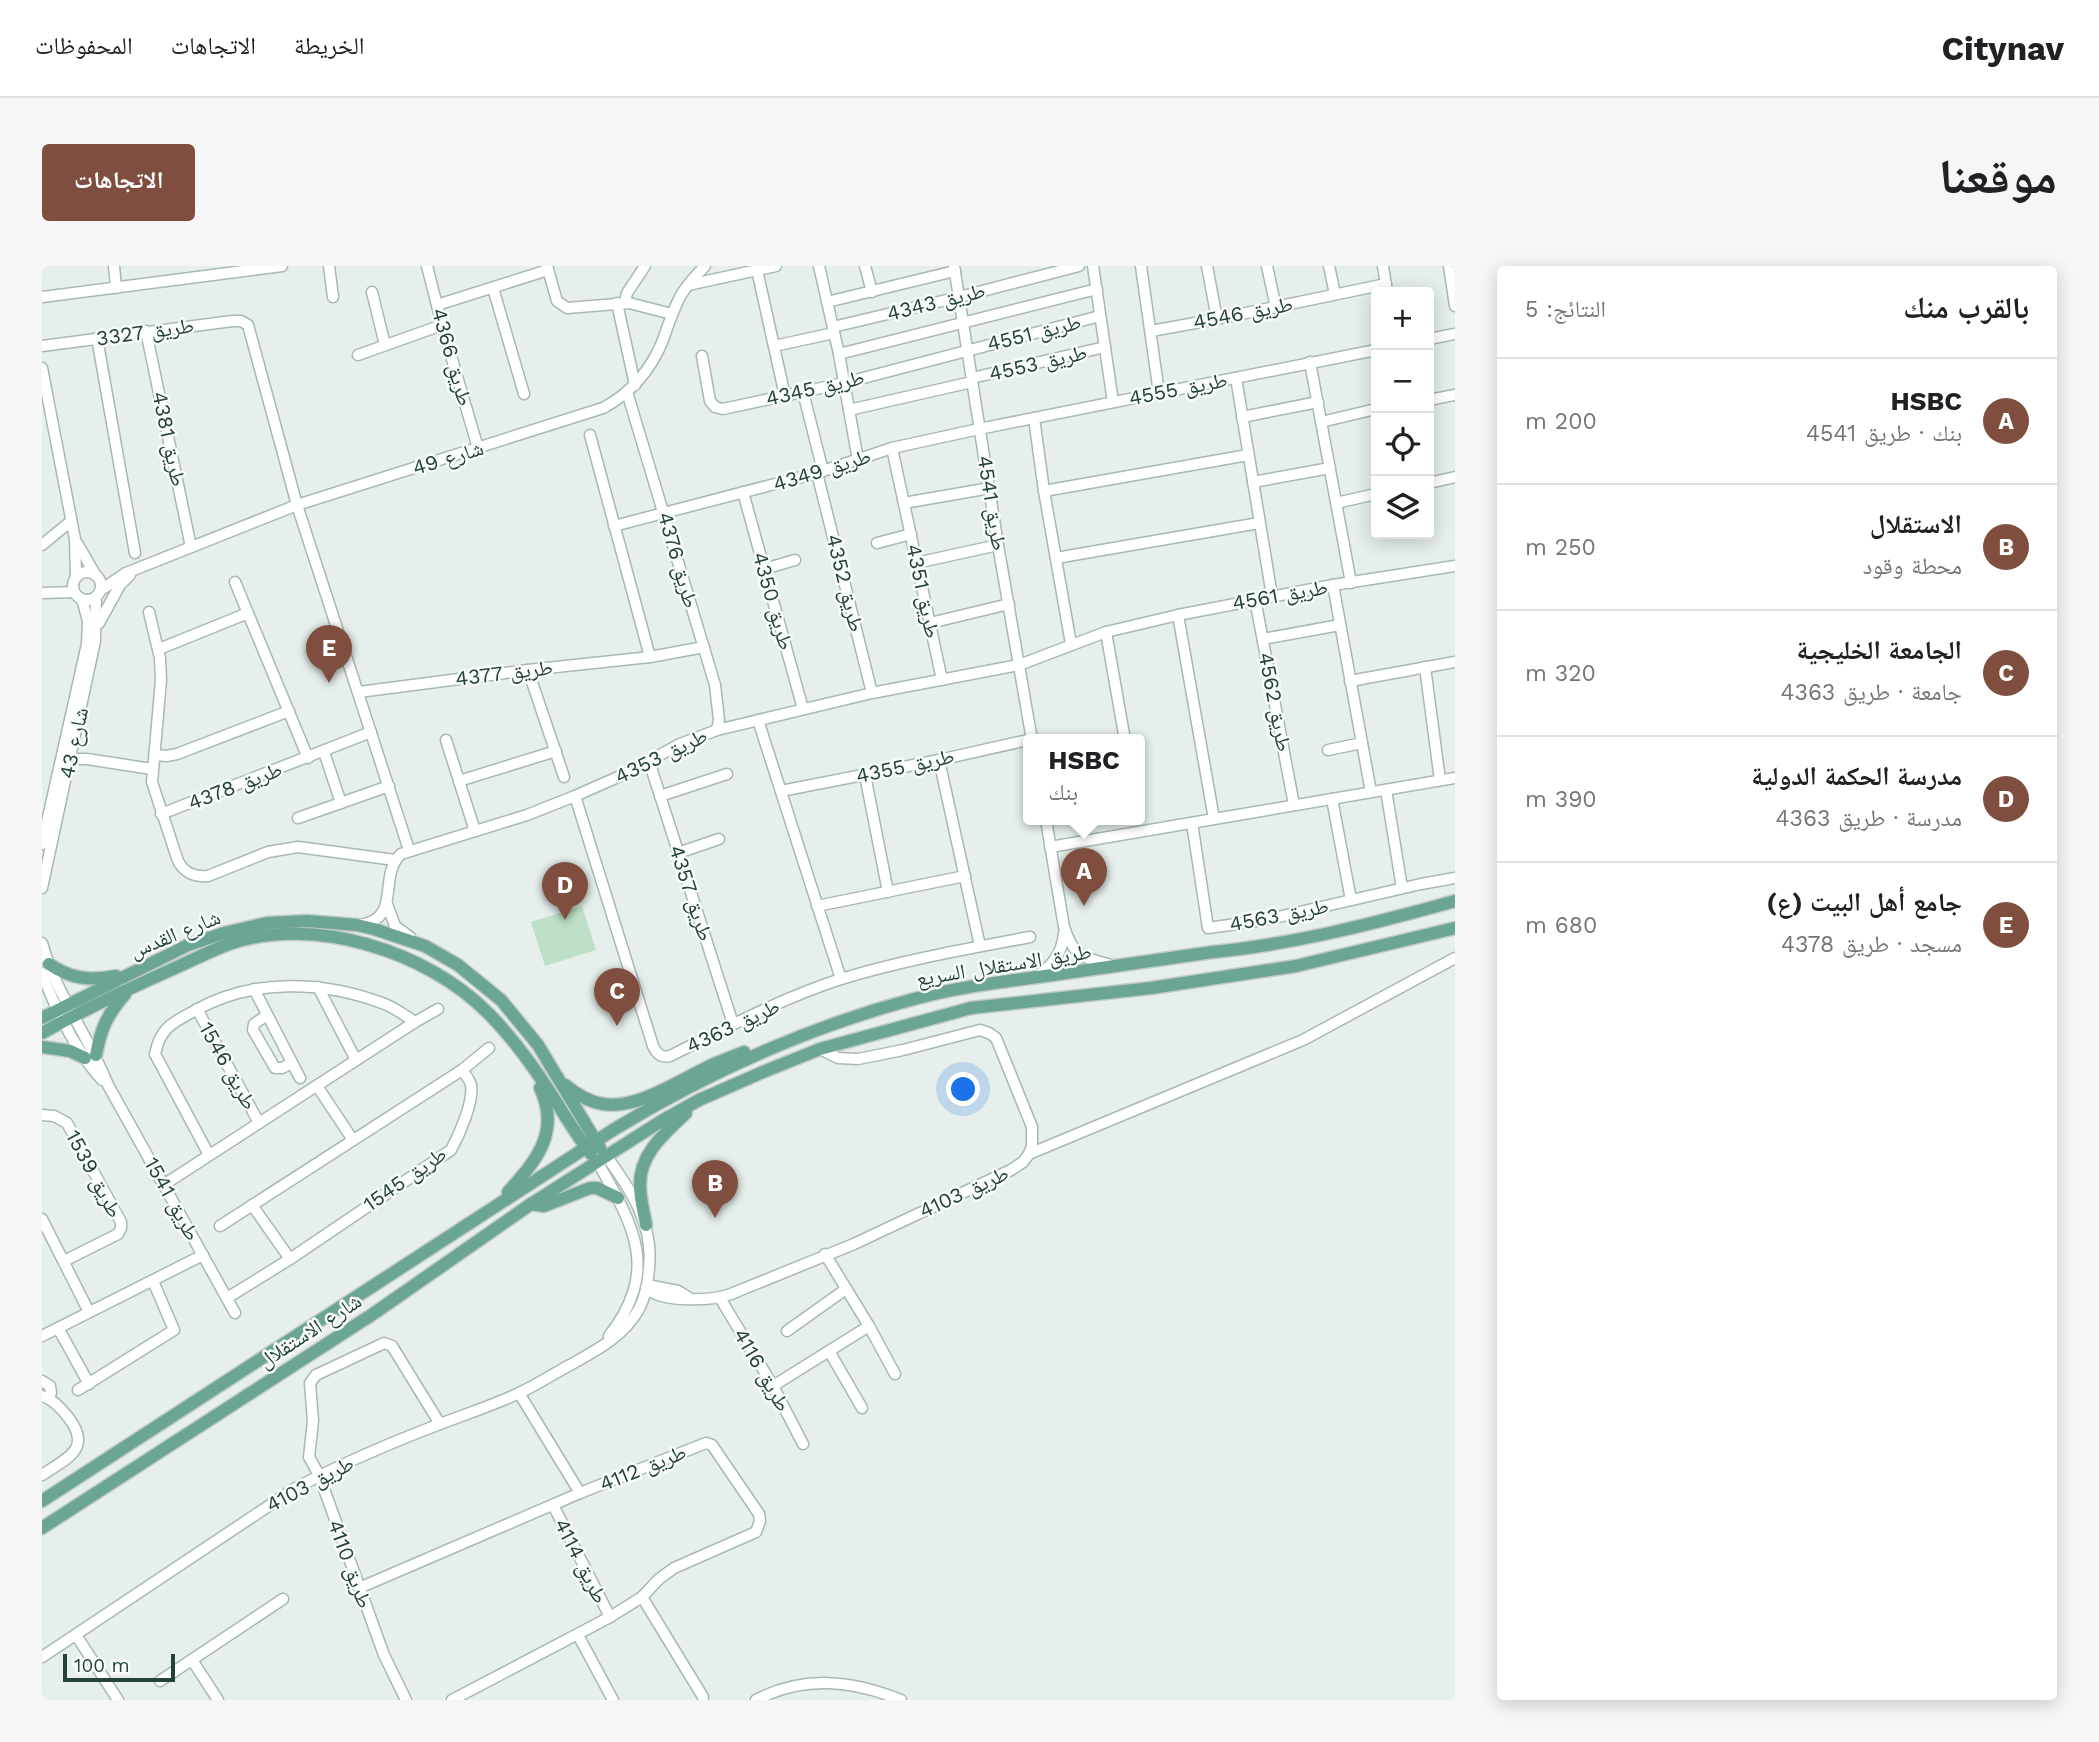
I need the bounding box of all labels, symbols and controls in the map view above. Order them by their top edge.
text: Citynav [1942,29,2064,68]
text: المحفوظات [35,32,133,60]
text: الاتجاهات [171,32,256,60]
text: الخريطة [294,32,365,60]
button: الاتجاهات [42,144,195,221]
text: موقعنا [1939,147,2057,205]
street label: طريق 4343 [884,277,988,327]
map controls [1371,287,1434,539]
button: + [1371,287,1434,350]
text: بالقرب منك [1903,290,2029,325]
street label: طريق 4546 [1191,291,1295,335]
text: النتائج: 5 [1525,296,1606,323]
street label: طريق 4366 [426,305,478,409]
street label: طريق 4551 [984,309,1084,357]
street label: طريق 3327 [95,312,195,352]
street label: طريق 4553 [986,339,1090,387]
button: − [1371,350,1434,413]
street label: طريق 4345 [763,364,867,412]
street label: طريق 4555 [1127,367,1229,411]
text: HSBC [1890,386,1962,416]
street label: طريق 4381 [146,389,192,489]
text: 200 m [1525,408,1597,435]
text: A [1998,408,2014,435]
button: locate [1371,413,1434,476]
text: بنك · طريق 4541 [1806,420,1962,447]
street label: شارع 49 [409,435,487,481]
street label: طريق 4349 [770,443,874,497]
street label: طريق 4541 [972,454,1012,552]
button: layers [1371,476,1434,539]
street label: طريق 4376 [652,509,704,611]
text: الاستقلال [1870,509,1962,539]
street label: طريق 4352 [820,531,870,635]
text: 250 m [1525,534,1596,561]
text: B [1998,534,2014,561]
street label: طريق 4351 [900,541,946,641]
street label: طريق 4350 [747,549,799,653]
text: محطة وقود [1863,553,1962,580]
street label: طريق 4561 [1230,574,1330,616]
pin: E [306,625,352,683]
text: الجامعة الخليجية [1797,635,1962,665]
street label: طريق 4562 [1253,650,1297,754]
street label: طريق 4377 [454,654,554,692]
text: 320 m [1525,660,1596,687]
text: C [1998,660,2014,687]
text: جامعة · طريق 4363 [1780,679,1962,706]
street label: شارع 43 [54,705,94,781]
street label: طريق 4353 [610,722,712,790]
popup [1023,734,1145,825]
street label: طريق 4355 [854,743,956,789]
text: HSBC [1048,745,1120,775]
street label: طريق 4378 [184,756,286,816]
text: مدرسة الحكمة الدولية [1751,761,1962,791]
text: بنك [1048,779,1078,806]
text: 390 m [1525,786,1597,813]
text: D [1998,786,2014,813]
text: مدرسة · طريق 4363 [1775,805,1962,832]
street label: طريق 4357 [663,842,719,944]
pin: A [1061,848,1107,906]
pin: D [542,862,588,920]
text: جامع أهل البيت (ع) [1767,887,1962,917]
street label: طريق 4563 [1227,893,1331,937]
street label: شارع القدس [126,904,224,964]
text: 680 m [1525,912,1597,939]
text: E [1999,912,2013,939]
text: مسجد · طريق 4378 [1781,931,1962,958]
street label: طريق الاستقلال السريع [914,938,1094,992]
pin: C [594,968,640,1026]
street label: طريق 4363 [682,993,784,1059]
street label: طريق 1546 [193,1018,263,1114]
your location [946,1072,980,1106]
street label: طريق 1539 [60,1126,128,1222]
street label: طريق 1545 [358,1141,452,1217]
street label: طريق 1541 [138,1153,206,1245]
pin: B [692,1160,738,1218]
street label: طريق 4103 [915,1160,1013,1224]
street label: شارع الاستقلال [254,1288,366,1374]
street label: طريق 4116 [728,1324,796,1416]
street label: طريق 4112 [596,1439,690,1497]
street label: طريق 4103 [262,1450,358,1518]
street label: طريق 4114 [549,1514,613,1608]
street label: طريق 4110 [322,1516,378,1612]
scale bar [63,1651,175,1683]
text: 100 m [74,1654,130,1677]

